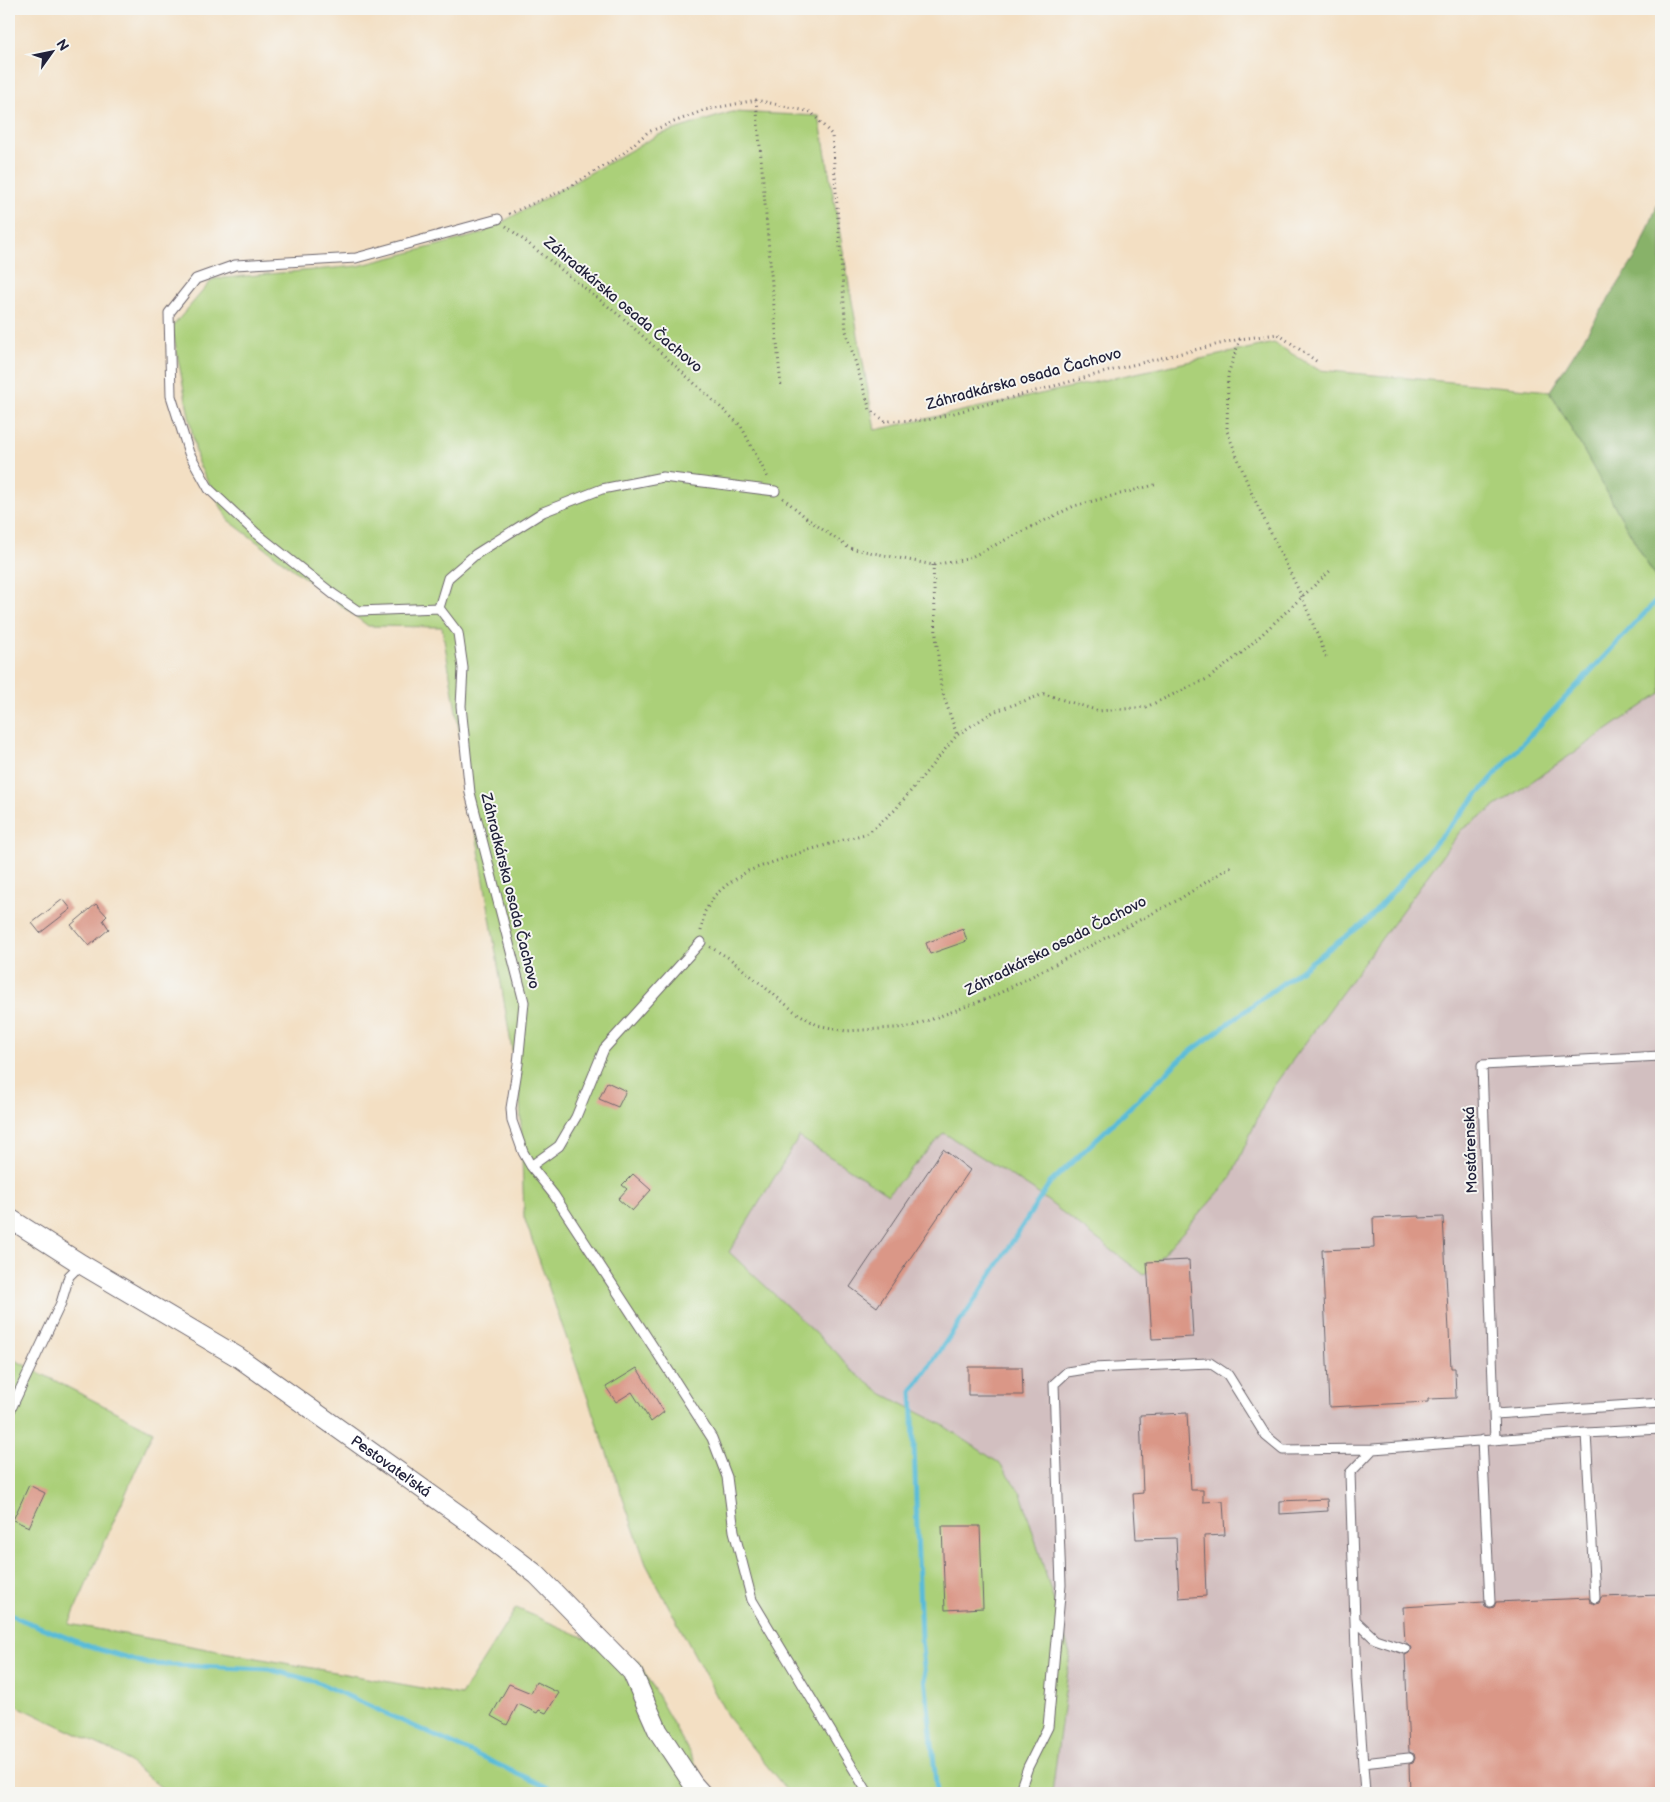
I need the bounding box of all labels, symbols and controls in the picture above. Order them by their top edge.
north arrow [28,28,78,78]
text: N [52,36,72,54]
street label: Záhradkárska osada Čachovo [539,232,706,377]
street label: Záhradkárska osada Čachovo [923,344,1124,414]
street label: Záhradkárska osada Čachovo [476,790,544,991]
street label: Záhradkárska osada Čachovo [961,892,1150,1001]
street label: Mostárenská [1460,1106,1482,1194]
street label: Pestovateľská [347,1431,435,1501]

